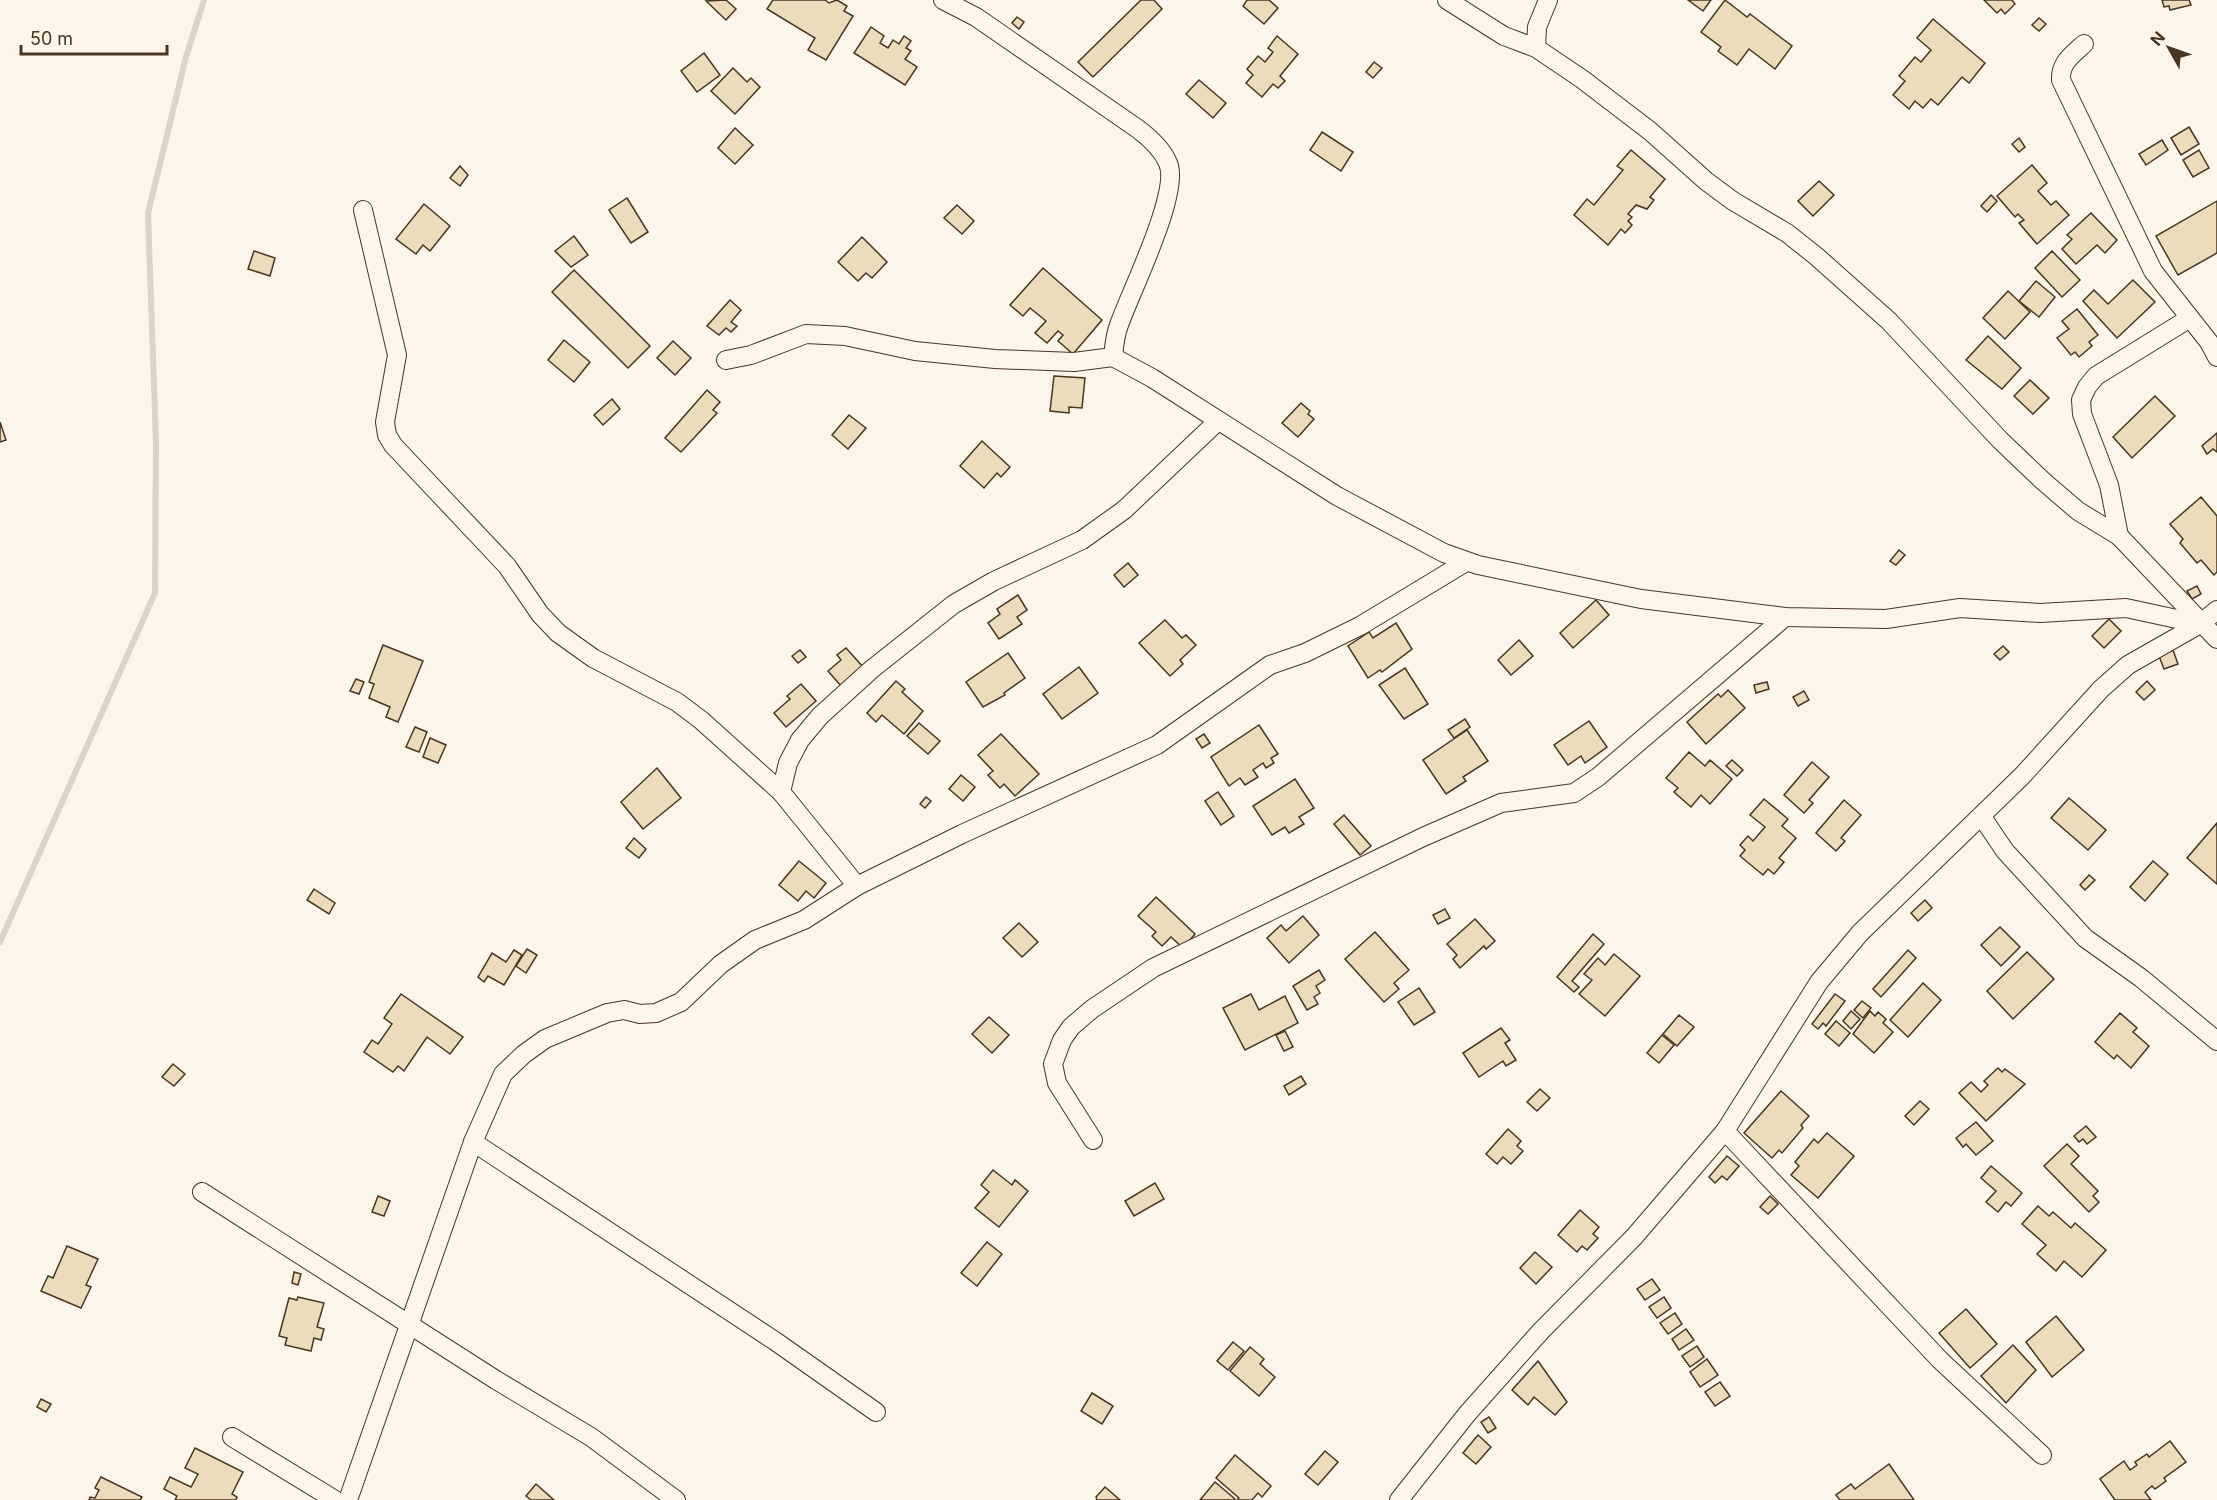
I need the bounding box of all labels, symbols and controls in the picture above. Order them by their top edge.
scale bar [21,18,166,56]
north arrow [2139,18,2199,78]
text: N [2146,27,2169,49]
text: 50 m [30,28,73,49]

